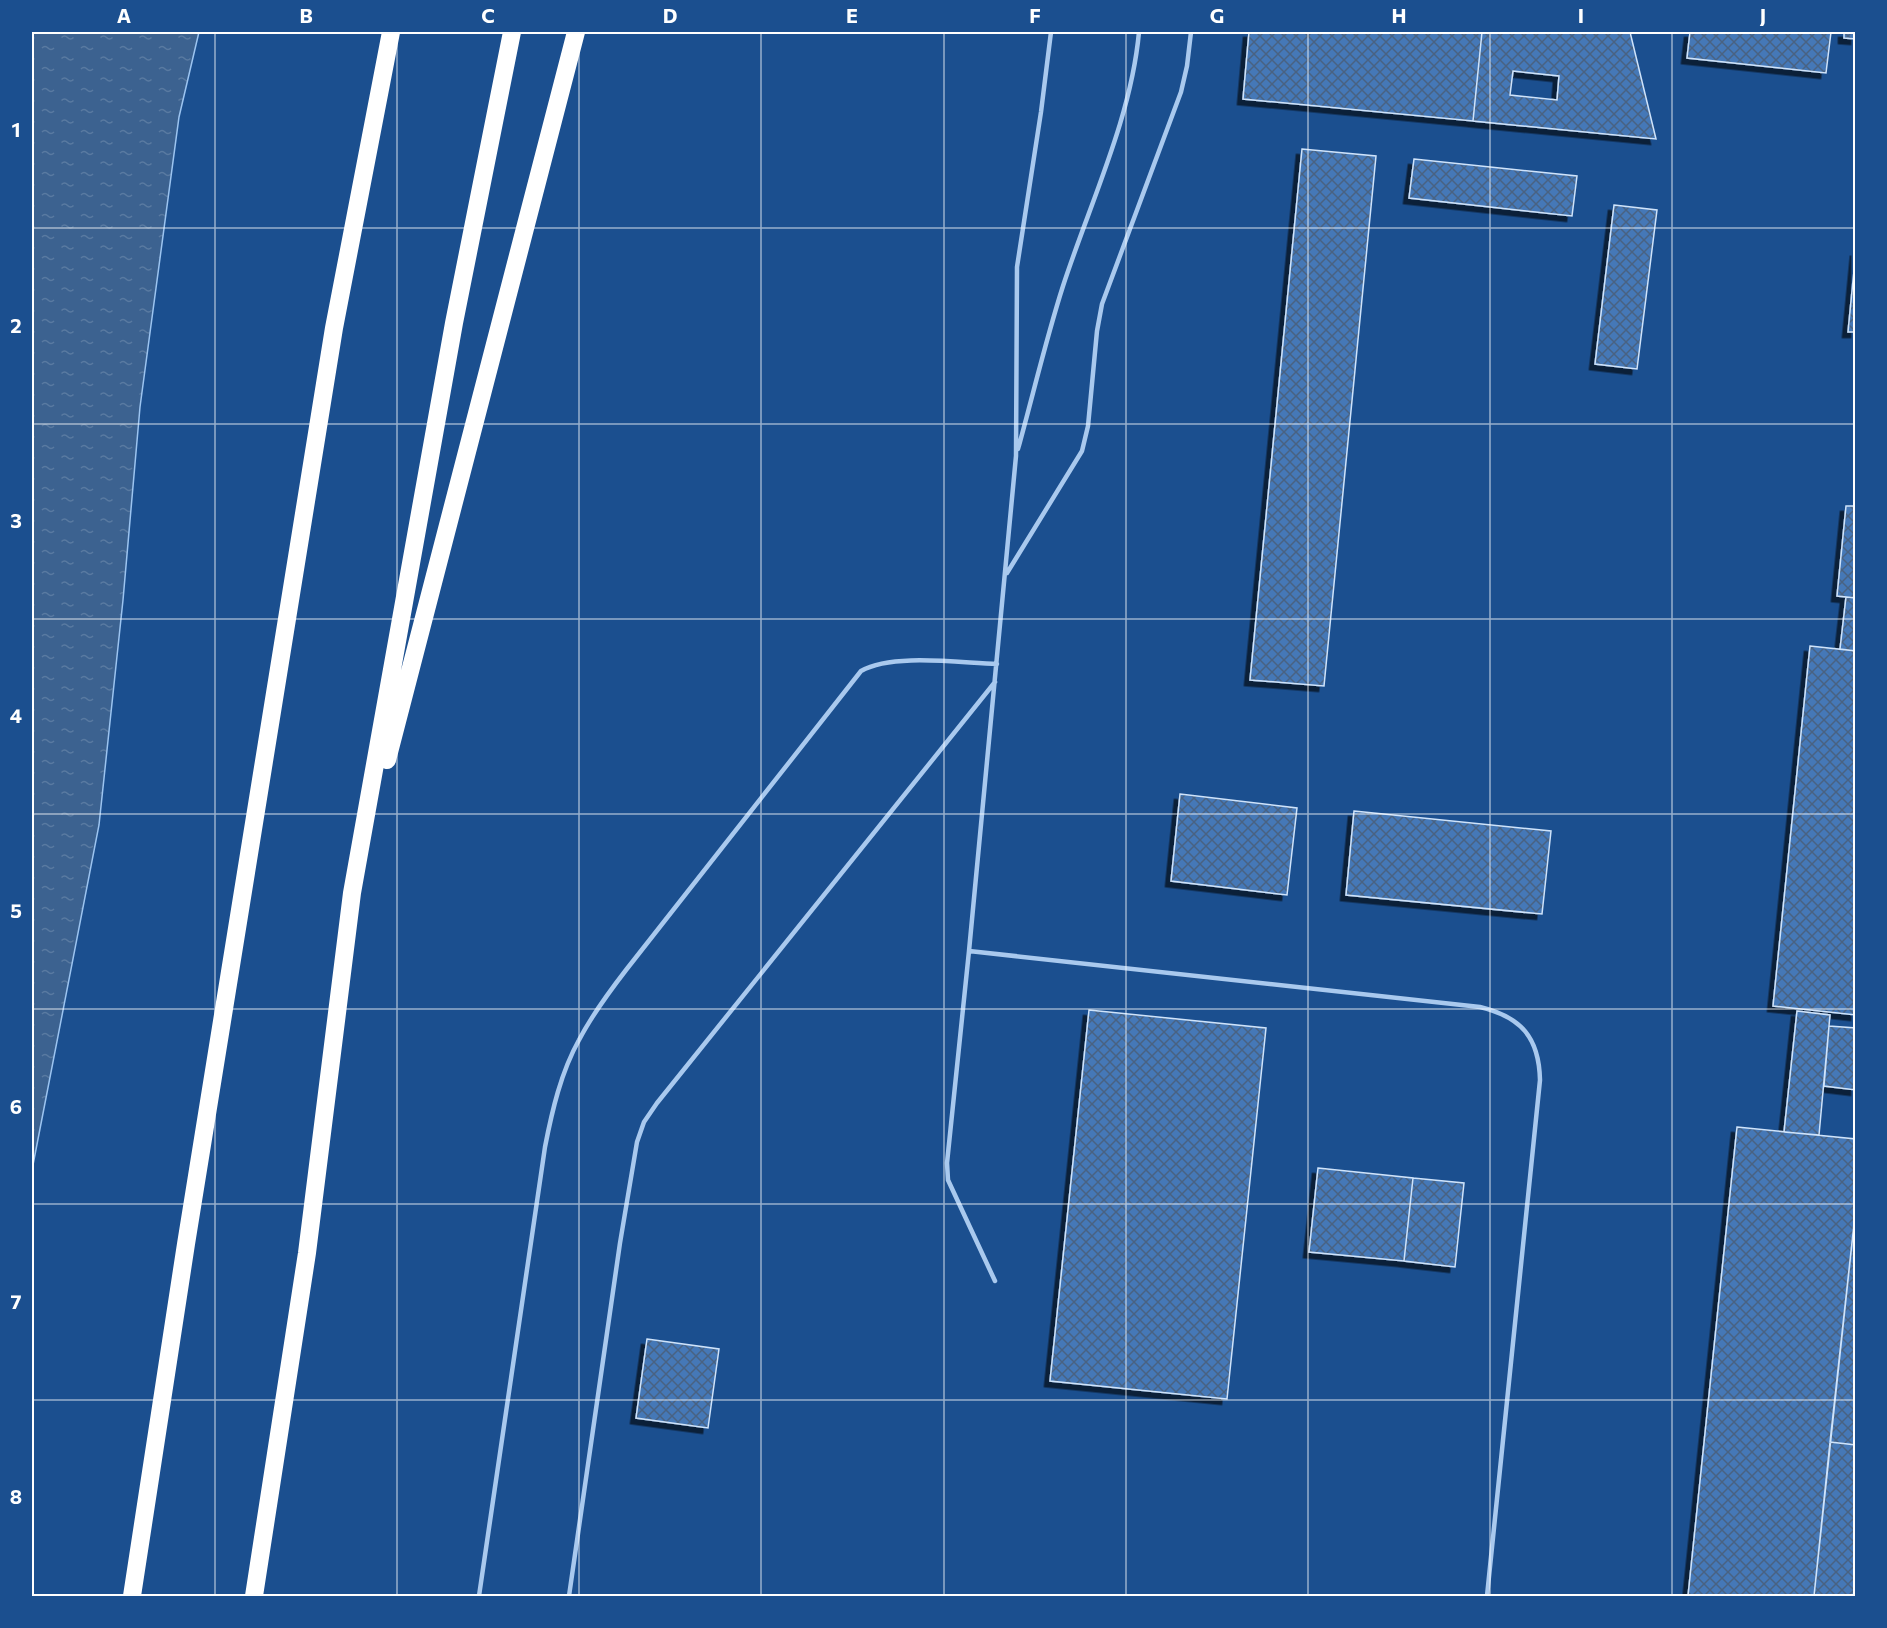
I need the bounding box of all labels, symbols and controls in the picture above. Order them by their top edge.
text: A [117,3,131,27]
text: B [299,3,313,27]
text: C [481,3,495,27]
text: D [663,3,677,27]
text: E [846,3,858,27]
text: F [1029,3,1041,27]
text: G [1210,3,1224,27]
text: H [1392,3,1407,27]
text: I [1578,3,1584,27]
text: J [1760,3,1766,27]
text: 1 [11,117,21,141]
text: 2 [10,313,22,337]
text: 3 [10,508,22,532]
text: 4 [10,703,22,727]
text: 5 [10,898,22,922]
text: 6 [10,1094,22,1118]
text: 7 [11,1289,22,1313]
text: 8 [10,1484,22,1508]

